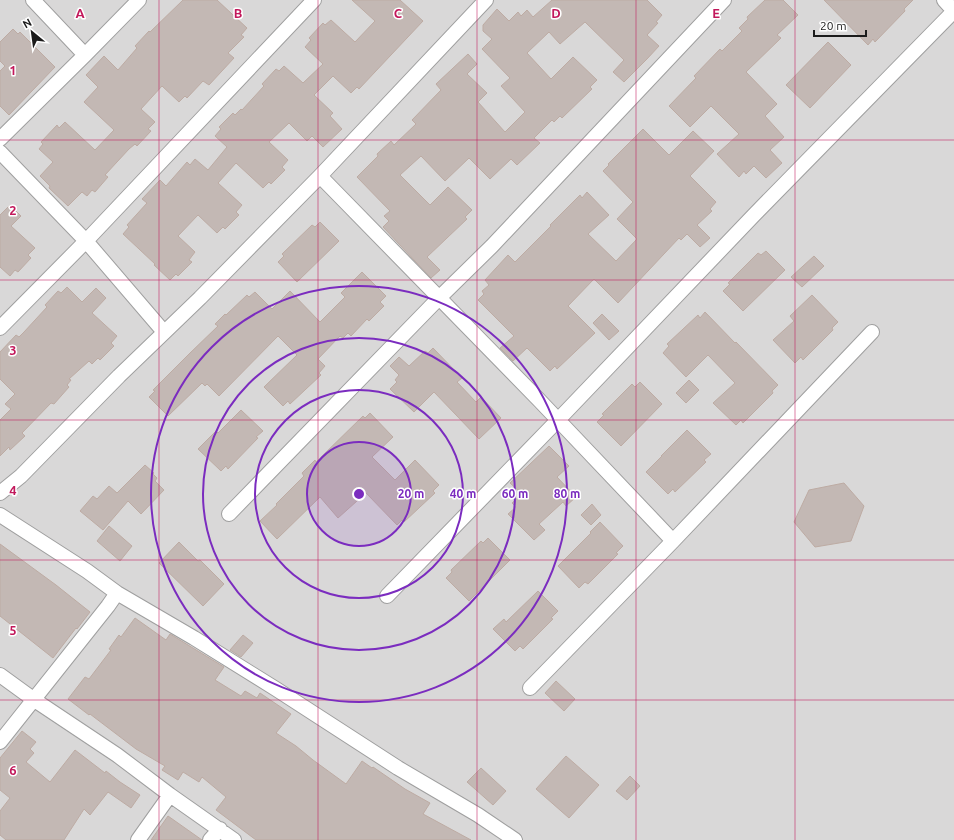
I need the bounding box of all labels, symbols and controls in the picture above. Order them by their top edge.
text: A [75,6,85,20]
text: B [234,6,243,20]
text: C [394,6,403,20]
text: D [551,6,561,20]
text: E [712,6,720,20]
north arrow [12,12,52,52]
scale bar [814,12,866,38]
text: N [21,16,34,30]
text: 20 m [820,19,847,32]
text: 1 [9,63,17,77]
text: 2 [9,203,17,217]
text: 3 [9,343,17,357]
text: 4 [9,483,17,497]
centre of rings [352,487,366,501]
text: 20 m [398,487,424,500]
text: 40 m [450,487,476,500]
text: 60 m [502,487,528,500]
text: 80 m [554,487,580,500]
text: 5 [9,623,17,637]
text: 6 [9,763,17,777]

